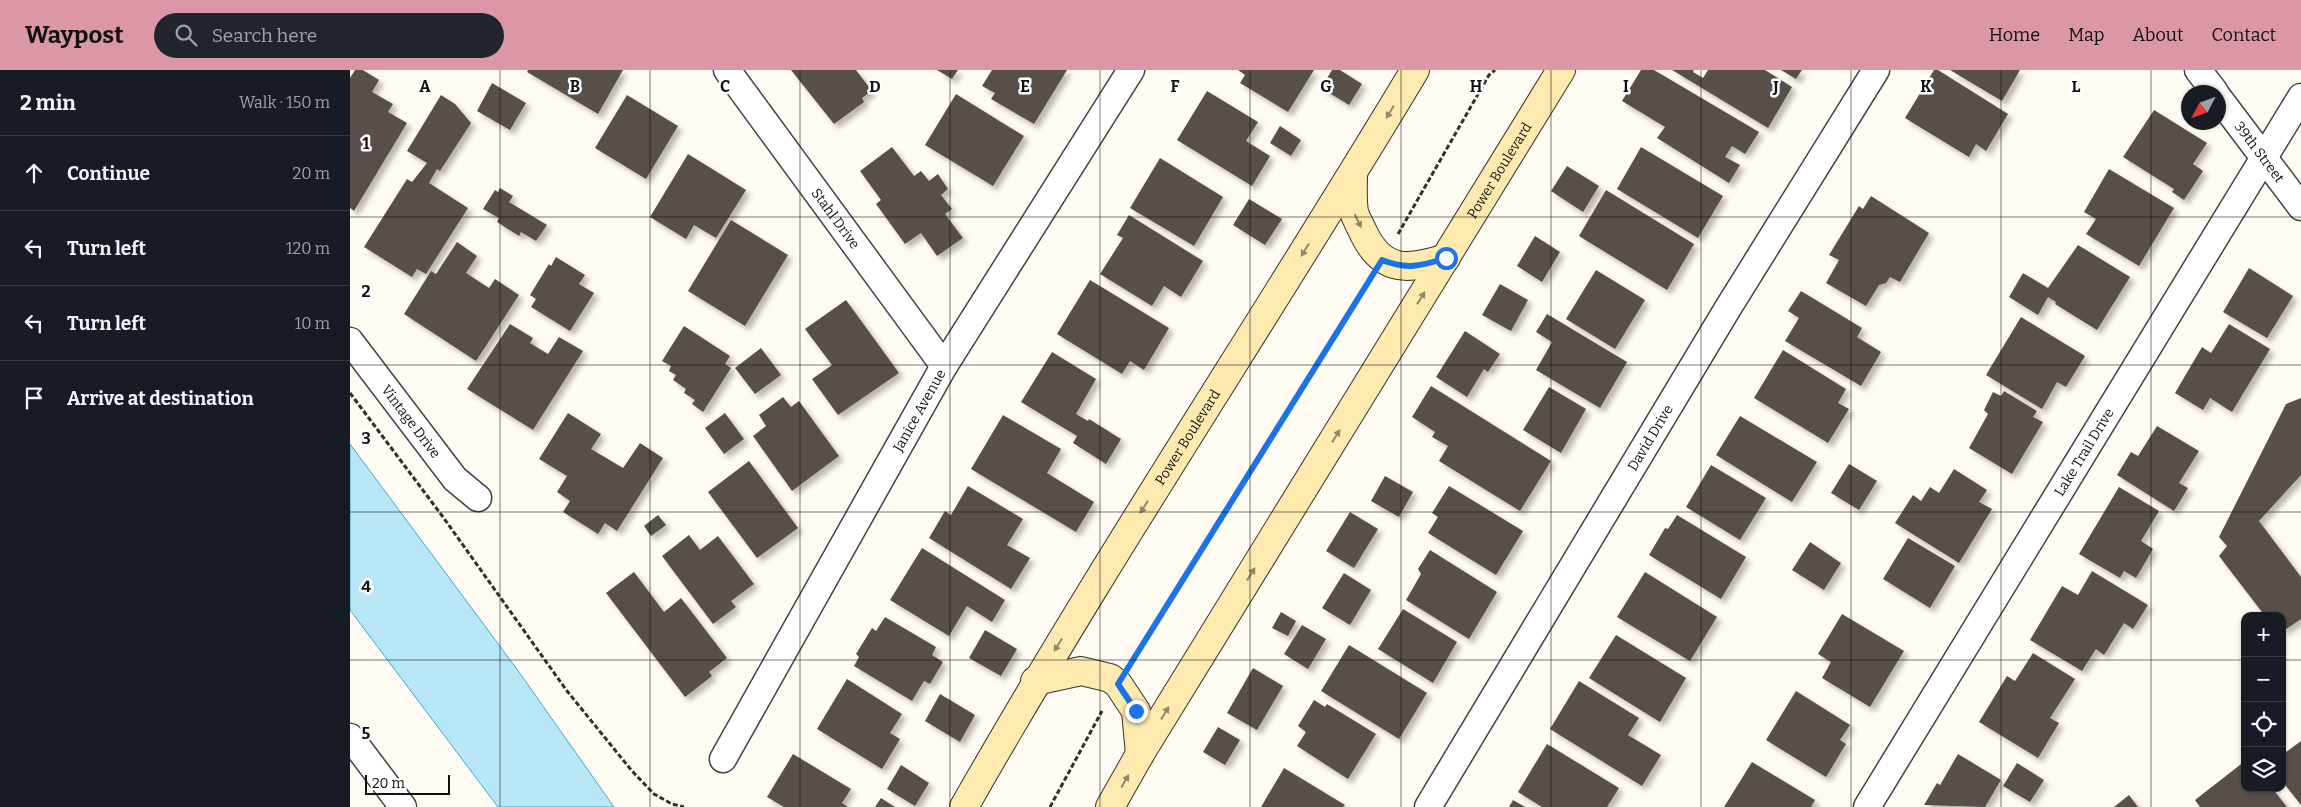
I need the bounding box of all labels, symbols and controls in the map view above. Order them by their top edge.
search box [154,13,504,58]
text: Waypost [25,21,124,49]
icon: search [172,21,200,49]
text: Search here [212,24,317,47]
text: Home [1989,24,2040,46]
text: Map [2068,24,2104,46]
text: About [2132,24,2183,46]
text: Contact [2211,24,2276,46]
text: A [419,77,431,96]
text: B [570,77,580,96]
text: C [720,77,730,96]
text: D [869,77,881,96]
text: E [1020,77,1030,96]
text: F [1171,77,1180,96]
text: G [1320,77,1332,96]
text: H [1470,77,1483,96]
text: I [1623,77,1629,96]
text: J [1772,77,1779,96]
text: K [1920,77,1932,96]
text: L [2072,77,2081,96]
north arrow [2181,85,2226,130]
text: 2 min [20,90,76,116]
text: Walk · 150 m [239,93,330,112]
one-way arrow [1385,105,1394,118]
street label: 39th Street [2231,118,2288,186]
street label: Power Boulevard [1464,120,1535,222]
text: 1 [363,134,370,153]
icon: ahead [20,159,48,187]
text: Continue [67,162,150,185]
text: 20 m [293,164,330,183]
street label: Stahl Drive [808,185,863,252]
one-way arrow [1355,214,1363,228]
icon: left [20,234,48,262]
text: Turn left [67,237,146,260]
text: 120 m [286,239,330,258]
one-way arrow [1300,244,1310,257]
route start [1435,247,1458,270]
text: 2 [361,282,371,301]
one-way arrow [1417,291,1426,304]
icon: left [20,309,48,337]
text: Turn left [67,312,146,335]
text: 10 m [295,314,330,333]
street label: Janice Avenue [889,366,949,456]
street label: Vintage Drive [378,382,444,462]
icon: arrive [20,384,48,412]
text: Arrive at destination [67,387,254,410]
street label: Power Boulevard [1151,387,1224,488]
street label: David Drive [1624,402,1677,474]
street label: Lake Trail Drive [2051,405,2118,499]
text: 3 [361,429,371,448]
one-way arrow [1331,430,1341,443]
one-way arrow [1140,500,1149,513]
one-way arrow [1246,568,1255,581]
text: 4 [361,577,371,596]
map controls [2241,612,2286,792]
button: + [2241,612,2286,657]
one-way arrow [1054,638,1063,651]
button: − [2241,657,2286,702]
route end [1125,700,1148,723]
button: locate [2241,702,2286,747]
one-way arrow [1161,706,1170,719]
text: 5 [362,724,371,743]
button: layers [2241,747,2286,792]
scale bar [365,772,450,795]
one-way arrow [1120,774,1129,787]
text: 20 m [372,775,405,792]

